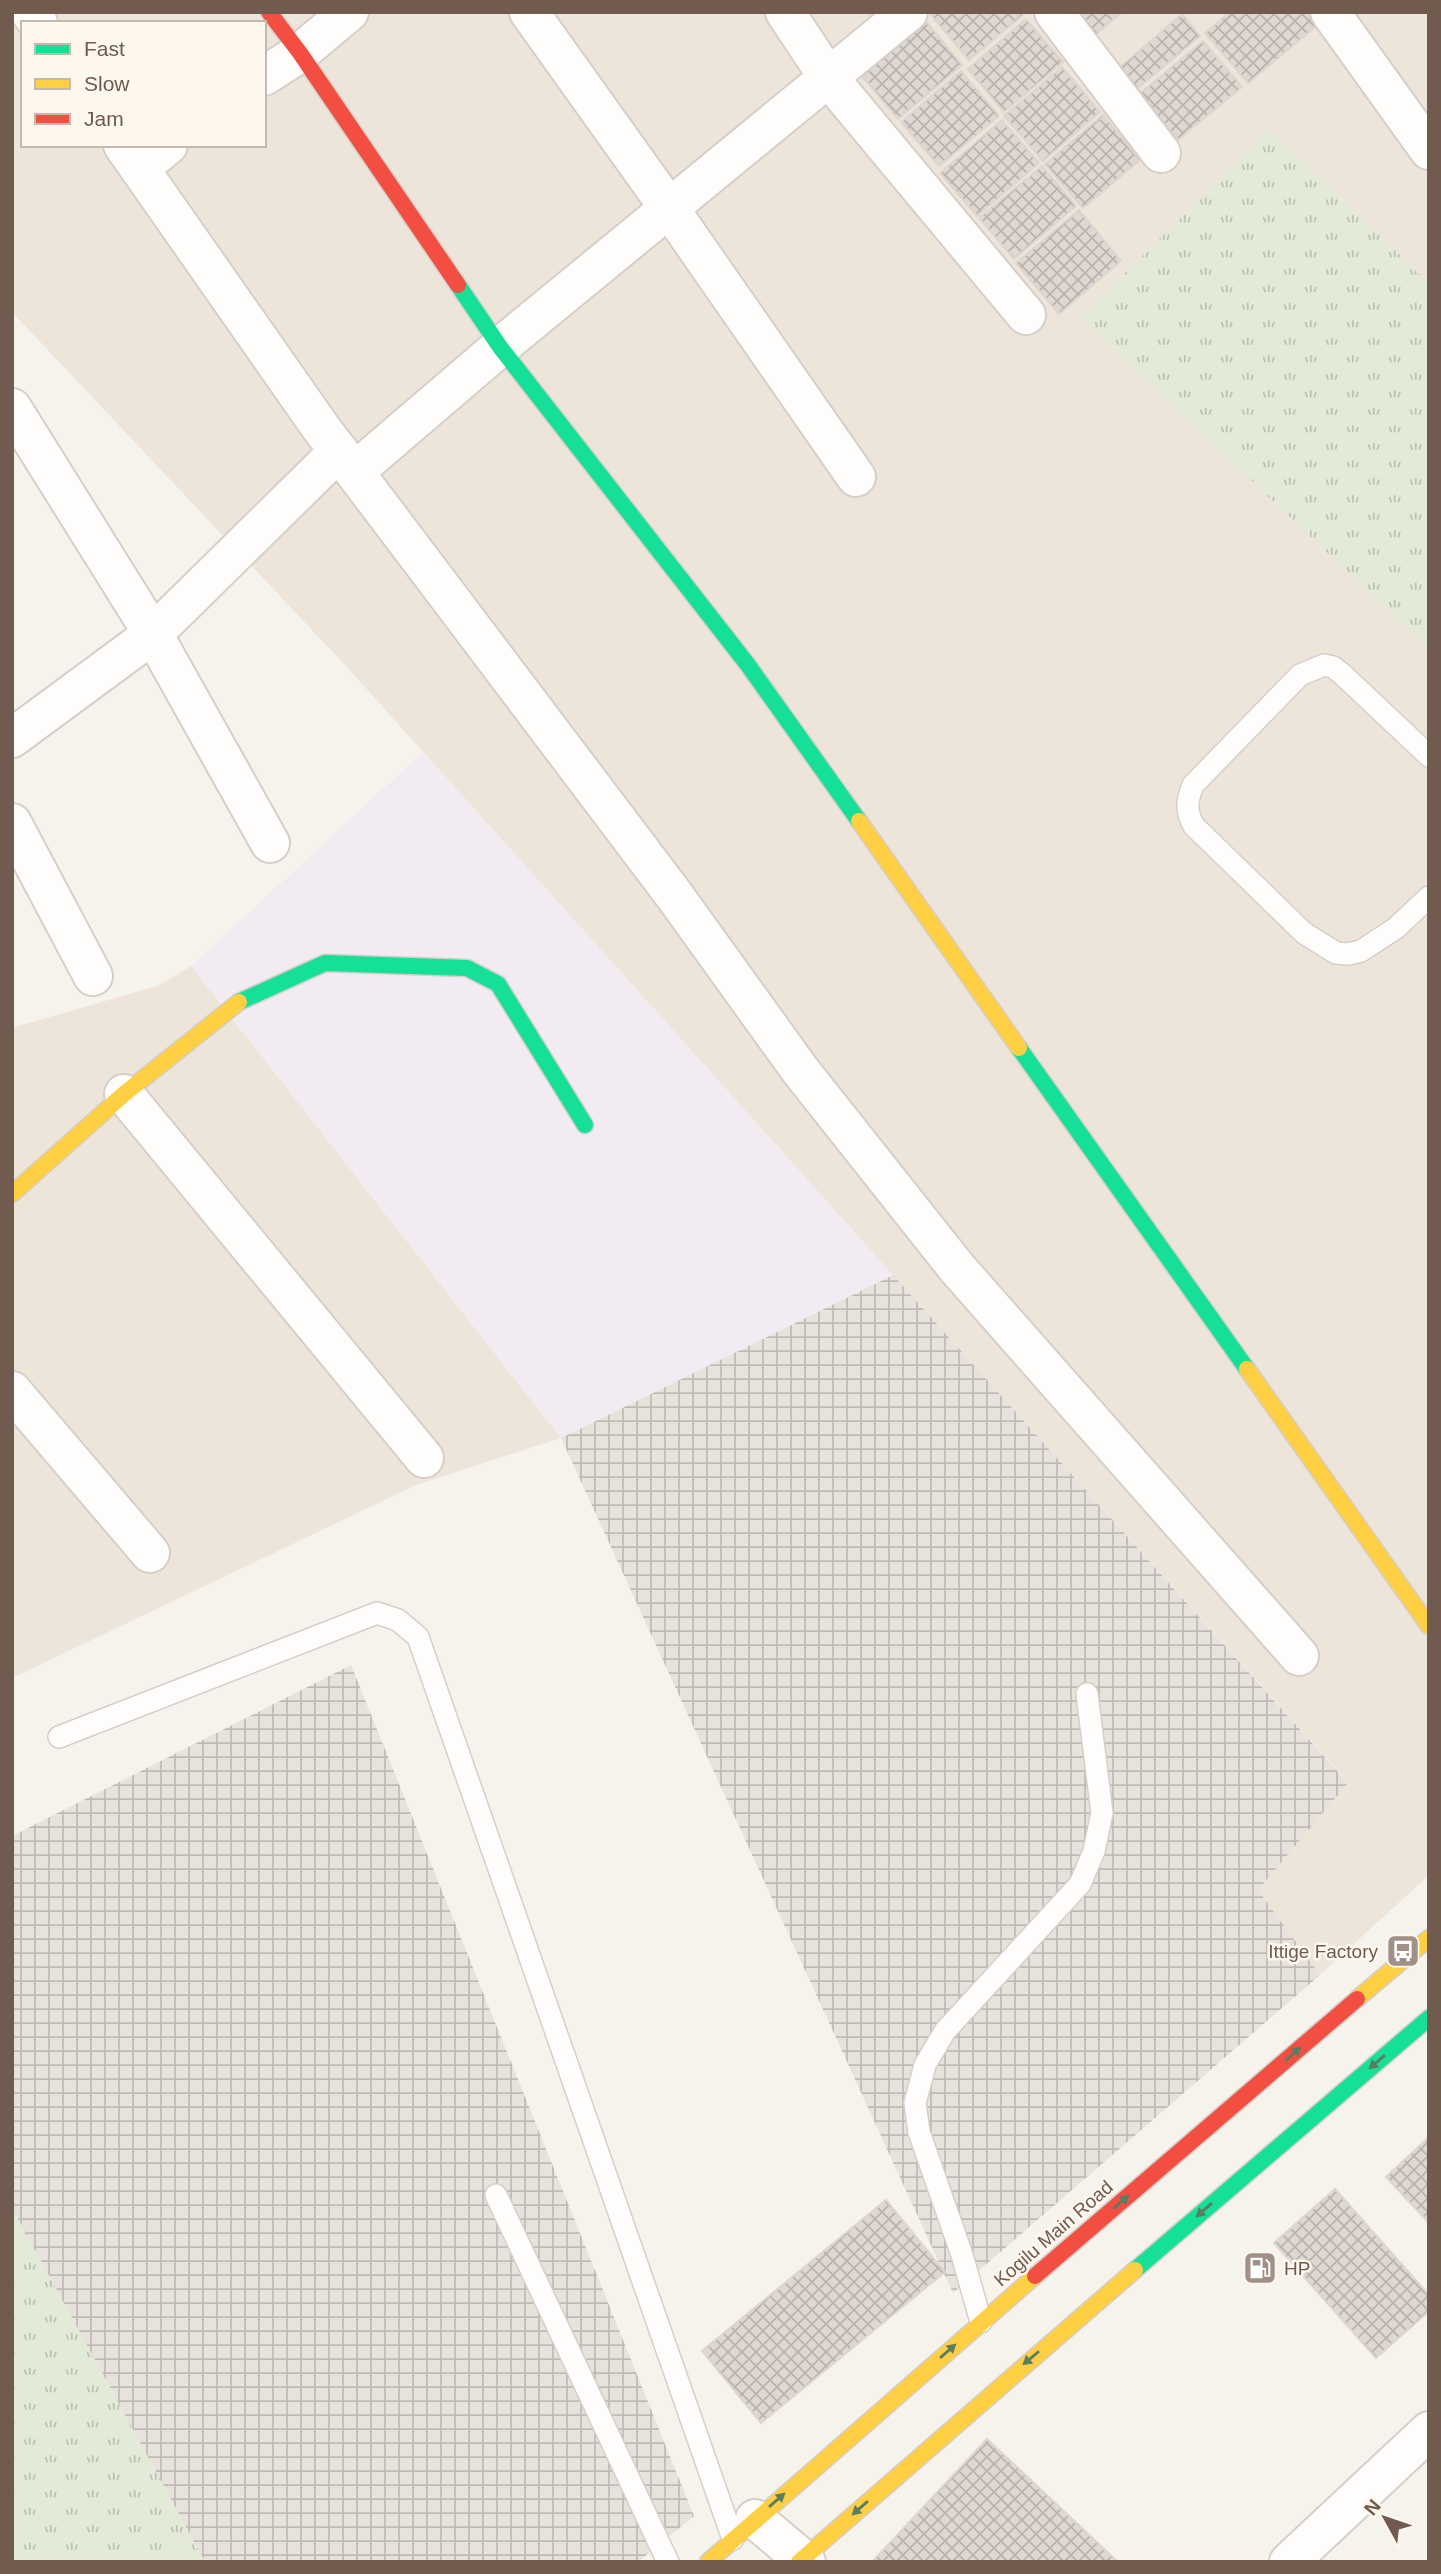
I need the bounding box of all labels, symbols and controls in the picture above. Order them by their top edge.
legend [21,21,266,147]
text: Fast [84,37,125,60]
text: Slow [84,72,130,95]
text: Jam [84,107,124,130]
bus stop icon: Ittige Factory [1384,1932,1422,1970]
place label: Ittige Factory [1268,1941,1378,1962]
one-way arrow [1285,2047,1302,2062]
one-way arrow [1368,2054,1386,2070]
street label: Kogilu Main Road [990,2176,1117,2291]
one-way arrow [1112,2194,1130,2210]
one-way arrow [1196,2202,1213,2217]
fuel station icon: HP [1241,2249,1279,2287]
place label: HP [1284,2258,1310,2279]
one-way arrow [940,2343,957,2359]
one-way arrow [1023,2350,1040,2365]
north arrow [1350,2483,1420,2553]
one-way arrow [768,2492,786,2508]
text: N [1360,2495,1385,2519]
one-way arrow [851,2500,869,2516]

